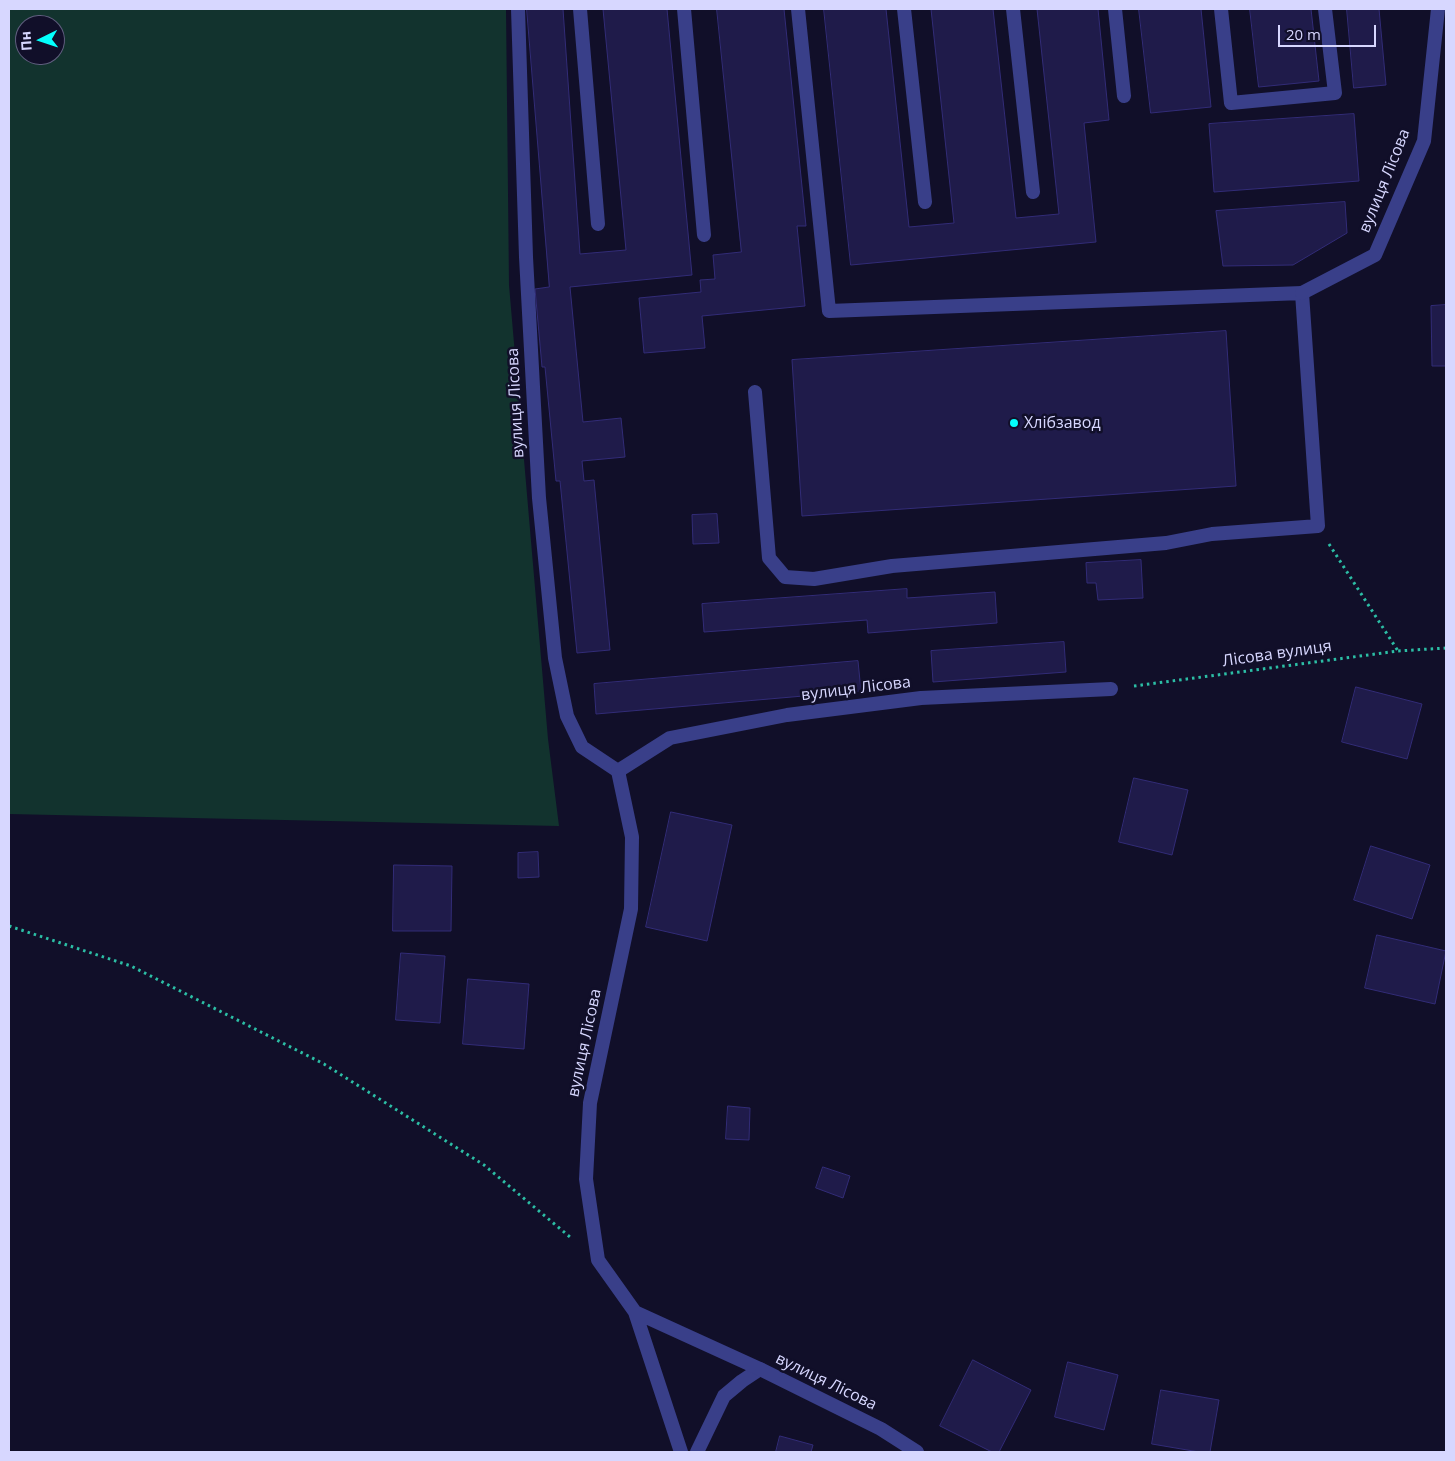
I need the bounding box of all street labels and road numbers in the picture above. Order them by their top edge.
street label: вулиця Лісова [1355,126,1415,236]
street label: вулиця Лісова [504,347,528,459]
street label: Лісова вулиця [1221,637,1333,671]
street label: вулиця Лісова [800,673,912,705]
street label: вулиця Лісова [564,987,606,1099]
street label: вулиця Лісова [772,1349,880,1415]

